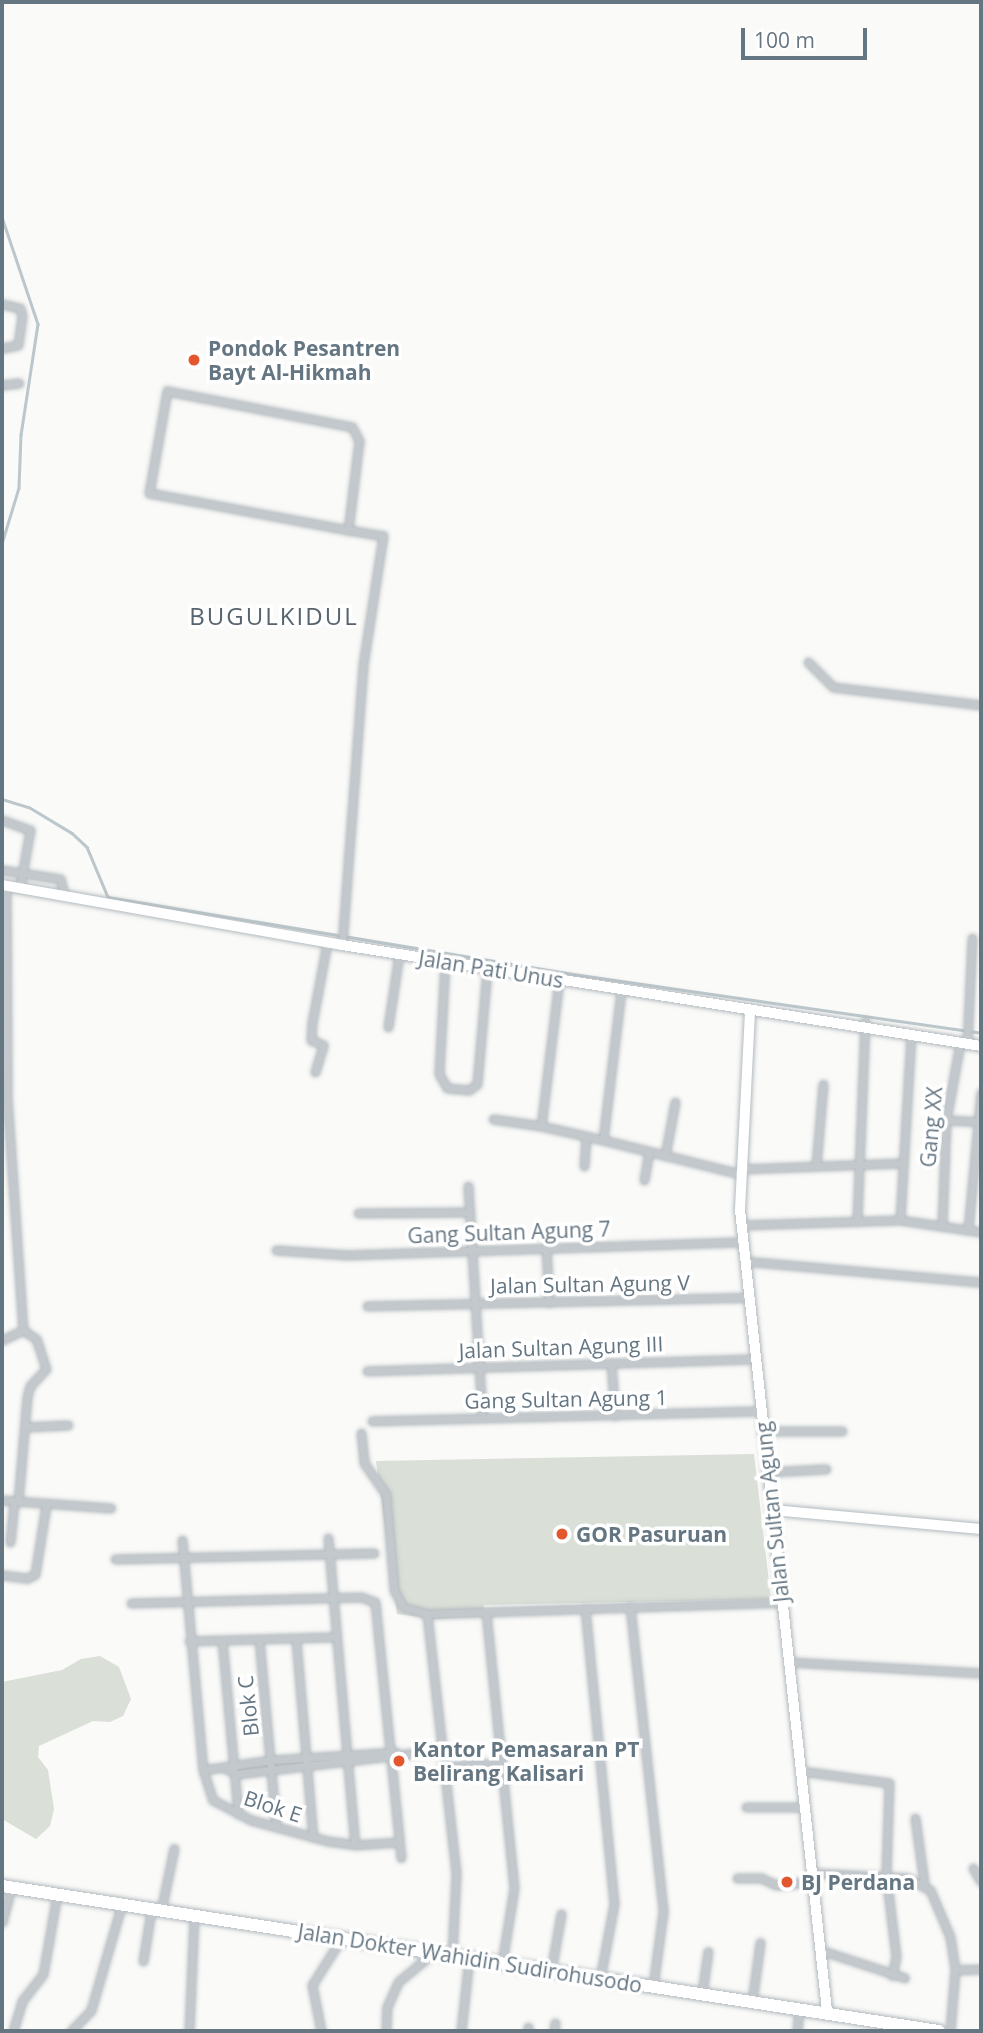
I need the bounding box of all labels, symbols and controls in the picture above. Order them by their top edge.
scale bar [745,14,871,58]
text: 100 m [754,26,815,54]
place label: Pondok Pesantren Bayt Al-Hikmah [208,335,400,385]
marker: Pondok Pesantren Bayt Al-Hikmah [186,352,202,368]
district label: BUGULKIDUL [191,602,357,630]
street label: Jalan Pati Unus [417,945,565,993]
street label: Gang XX [915,1086,947,1168]
street label: Gang Sultan Agung 7 [407,1216,611,1248]
street label: Jalan Sultan Agung V [490,1270,690,1298]
street label: Jalan Sultan Agung III [458,1331,664,1363]
street label: Gang Sultan Agung 1 [464,1385,668,1413]
street label: Jalan Sultan Agung [750,1420,794,1604]
place label: GOR Pasuruan [576,1521,727,1547]
marker: GOR Pasuruan [554,1526,570,1542]
street label: Blok C [232,1674,264,1738]
place label: Kantor Pemasaran PT Belirang Kalisari [413,1736,639,1786]
marker: Kantor Pemasaran PT Belirang Kalisari [391,1753,407,1769]
street label: Blok E [241,1785,305,1827]
place label: BJ Perdana [801,1869,915,1895]
marker: BJ Perdana [779,1874,795,1890]
street label: Jalan Dokter Wahidin Sudirohusodo [296,1918,644,1998]

